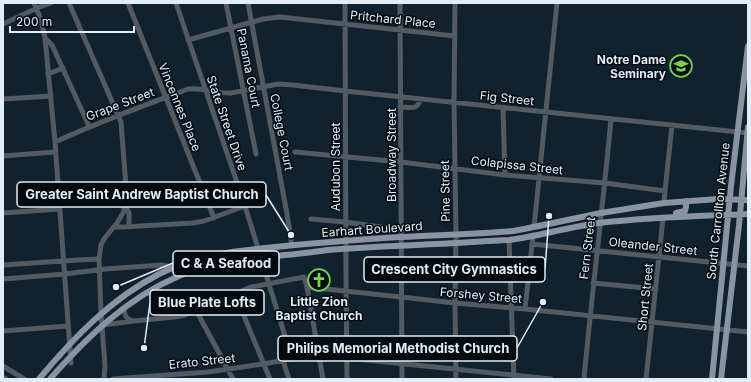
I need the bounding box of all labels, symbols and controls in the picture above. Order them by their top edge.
street label: Pritchard Place [349,7,437,31]
scale bar [10,8,134,34]
text: 200 m [16,14,52,29]
street label: Panama Court [234,27,264,109]
place label: Notre Dame Seminary [597,52,667,81]
school or university icon: Notre Dame Seminary [668,53,694,79]
street label: Vincennes Place [155,61,205,153]
street label: State Street Drive [204,73,250,173]
street label: Grape Street [84,84,156,124]
street label: Fig Street [479,88,535,108]
street label: College Court [267,92,297,172]
street label: Broadway Street [384,108,399,202]
street label: Audubon Street [328,123,343,211]
street label: South Carrollton Avenue [703,142,733,280]
street label: Colapissa Street [470,153,564,177]
street label: Pine Street [437,160,453,222]
callout: Greater Saint Andrew Baptist Church [17,182,266,207]
text: Greater Saint Andrew Baptist Church [25,186,259,202]
street label: Fern Street [576,216,598,280]
street label: Earhart Boulevard [321,218,423,240]
street label: Oleander Street [608,234,698,258]
callout: C & A Seafood [173,251,279,276]
text: C & A Seafood [181,255,271,271]
callout: Crescent City Gymnastics [364,257,545,282]
text: Crescent City Gymnastics [371,261,537,277]
street label: Short Street [634,262,656,332]
church icon: Little Zion Baptist Church [306,267,332,293]
street label: Forshey Street [439,284,523,306]
callout: Blue Plate Lofts [150,290,264,315]
text: Blue Plate Lofts [158,294,256,310]
place label: Little Zion Baptist Church [275,294,363,323]
callout: Philips Memorial Methodist Church [278,336,517,361]
text: Philips Memorial Methodist Church [287,340,509,356]
street label: Erato Street [168,350,236,372]

